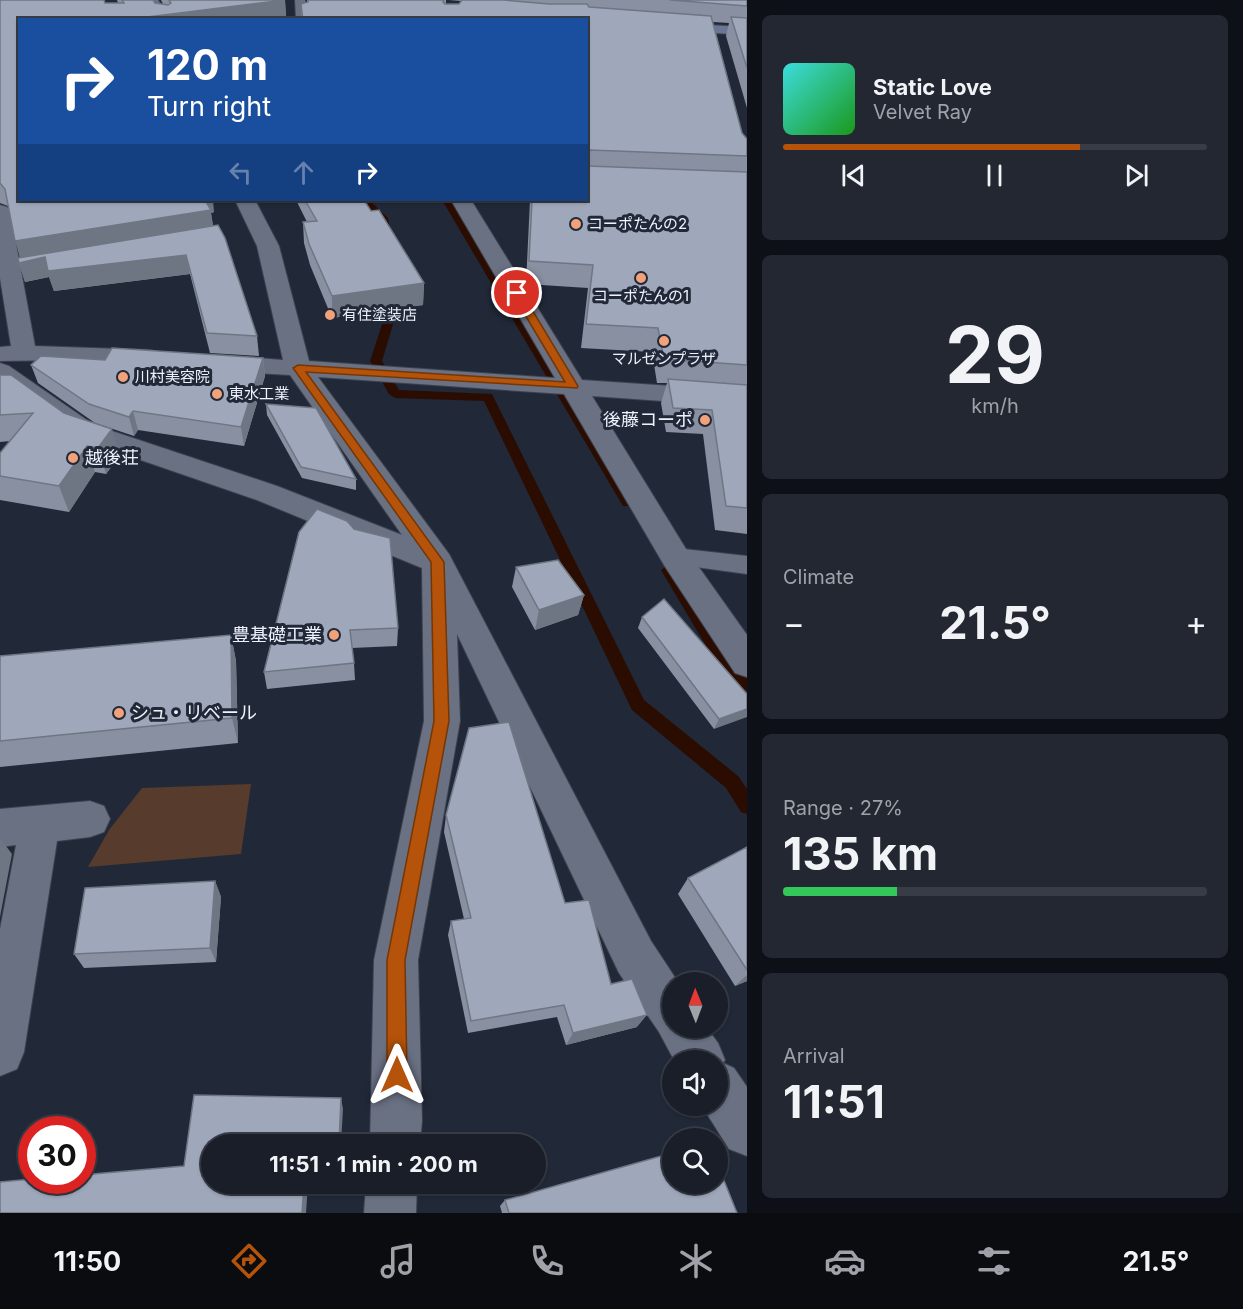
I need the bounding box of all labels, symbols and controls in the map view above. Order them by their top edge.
text: 120 m [147,39,268,90]
icon: right [48,42,126,120]
text: Static Love [873,74,992,100]
text: Turn right [147,90,271,123]
text: Velvet Ray [873,100,972,124]
icon: left [224,156,257,189]
icon: ahead [287,156,320,189]
icon: right [350,156,383,189]
icon: previous [837,159,870,192]
icon: pause [978,159,1011,192]
icon: next [1120,159,1153,192]
place label: コーポたんの2 [588,214,687,233]
marker: コーポたんの2 [569,217,583,231]
pin [491,267,542,318]
marker: コーポたんの1 [634,271,648,285]
icon: arrive [500,276,533,309]
place label: コーポたんの1 [593,286,689,305]
place label: 有住塗装店 [342,305,417,324]
text: 29 [945,307,1045,402]
marker: 有住塗装店 [323,308,337,322]
marker: マルゼンプラザ [657,334,671,348]
place label: マルゼンプラザ [612,349,716,368]
place label: 川村美容院 [135,367,210,386]
marker: 川村美容院 [116,370,130,384]
place label: 東水工業 [229,384,289,403]
marker: 東水工業 [210,387,224,401]
text: km/h [971,394,1019,418]
place label: 後藤コーポ [603,409,693,430]
marker: 後藤コーポ [698,413,712,427]
place label: 越後荘 [85,447,139,468]
marker: 越後荘 [66,451,80,465]
text: Climate [783,565,854,589]
text: 21.5° [939,595,1051,650]
text: − [783,603,805,643]
text: + [1185,603,1207,643]
place label: 豊基礎工業 [232,624,322,645]
marker: 豊基礎工業 [327,628,341,642]
place label: シュ・リベール [131,702,257,723]
marker: シュ・リベール [112,706,126,720]
text: Range · 27% [783,796,903,820]
text: 135 km [783,826,938,881]
north arrow [662,972,728,1038]
map controls [662,972,728,1194]
position arrow [365,1043,429,1107]
text: Arrival [783,1044,845,1068]
button: sound [662,1050,728,1116]
text: 11:51 [783,1074,885,1129]
speed limit sign: 30 [18,1116,96,1194]
button: search [662,1128,728,1194]
text: 11:51 · 1 min · 200 m [269,1151,478,1177]
icon: directions [228,1240,270,1282]
icon: music [377,1240,419,1282]
icon: phone [526,1240,568,1282]
icon: climate [675,1240,717,1282]
icon: car [824,1240,866,1282]
icon: filters [973,1240,1015,1282]
text: 11:50 [54,1245,121,1278]
text: 21.5° [1122,1245,1189,1278]

